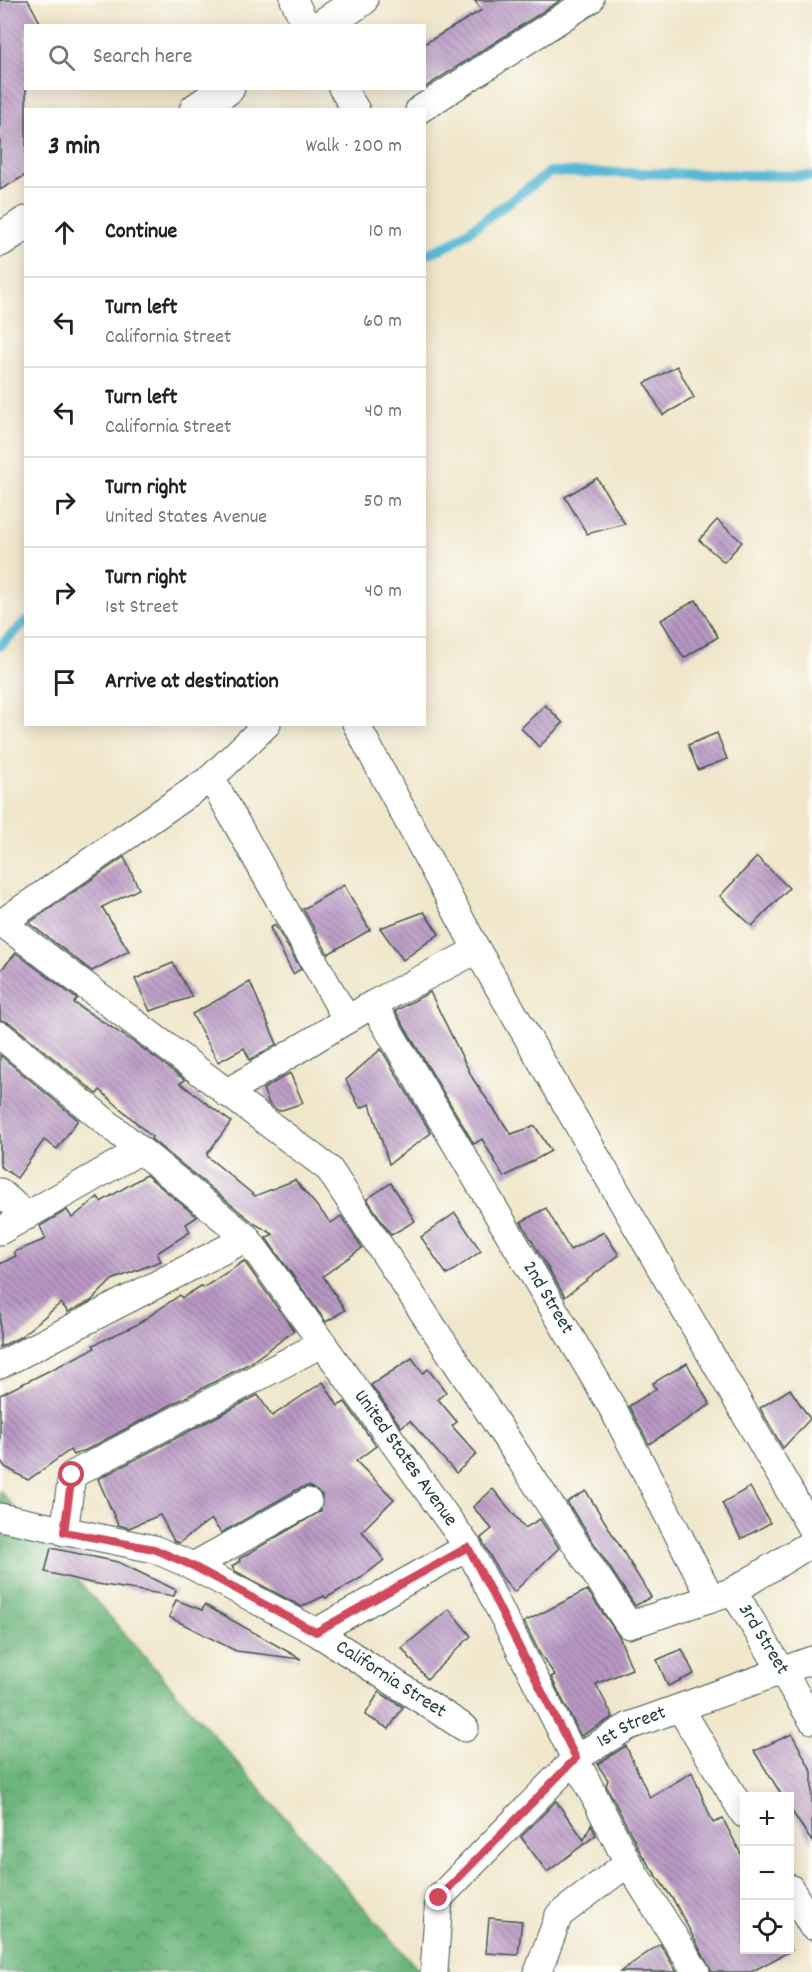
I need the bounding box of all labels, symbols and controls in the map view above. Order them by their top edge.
search box [24,24,426,90]
icon: search [45,41,78,74]
text: Search here [93,42,192,73]
text: 3 min [48,129,100,166]
text: Walk · 200 m [306,133,402,161]
icon: ahead [48,216,81,249]
text: Continue [105,217,177,248]
text: 10 m [368,218,402,246]
text: Turn left [105,293,177,324]
icon: left [48,306,81,339]
text: 60 m [363,308,402,336]
text: California Street [105,324,232,352]
text: Turn left [105,383,177,414]
icon: left [48,396,81,429]
text: 40 m [364,398,402,426]
text: California Street [105,414,232,442]
text: Turn right [105,473,187,504]
icon: right [48,486,81,519]
text: 50 m [364,488,402,516]
text: United States Avenue [105,504,267,532]
text: Turn right [105,563,187,594]
icon: right [48,576,81,609]
text: 40 m [364,578,402,606]
text: 1st Street [105,594,178,622]
icon: arrive [48,666,81,699]
text: Arrive at destination [105,667,279,698]
street label: 2nd Street [515,1256,580,1340]
street label: United States Avenue [346,1384,464,1533]
route start [58,1461,84,1487]
street label: 3rd Street [730,1599,795,1681]
street label: California Street [330,1634,451,1726]
street label: 1st Street [592,1700,670,1756]
map controls [740,1792,794,1954]
button: + [740,1792,794,1846]
button: − [740,1846,794,1900]
route end [425,1884,451,1910]
button: locate [740,1900,794,1954]

